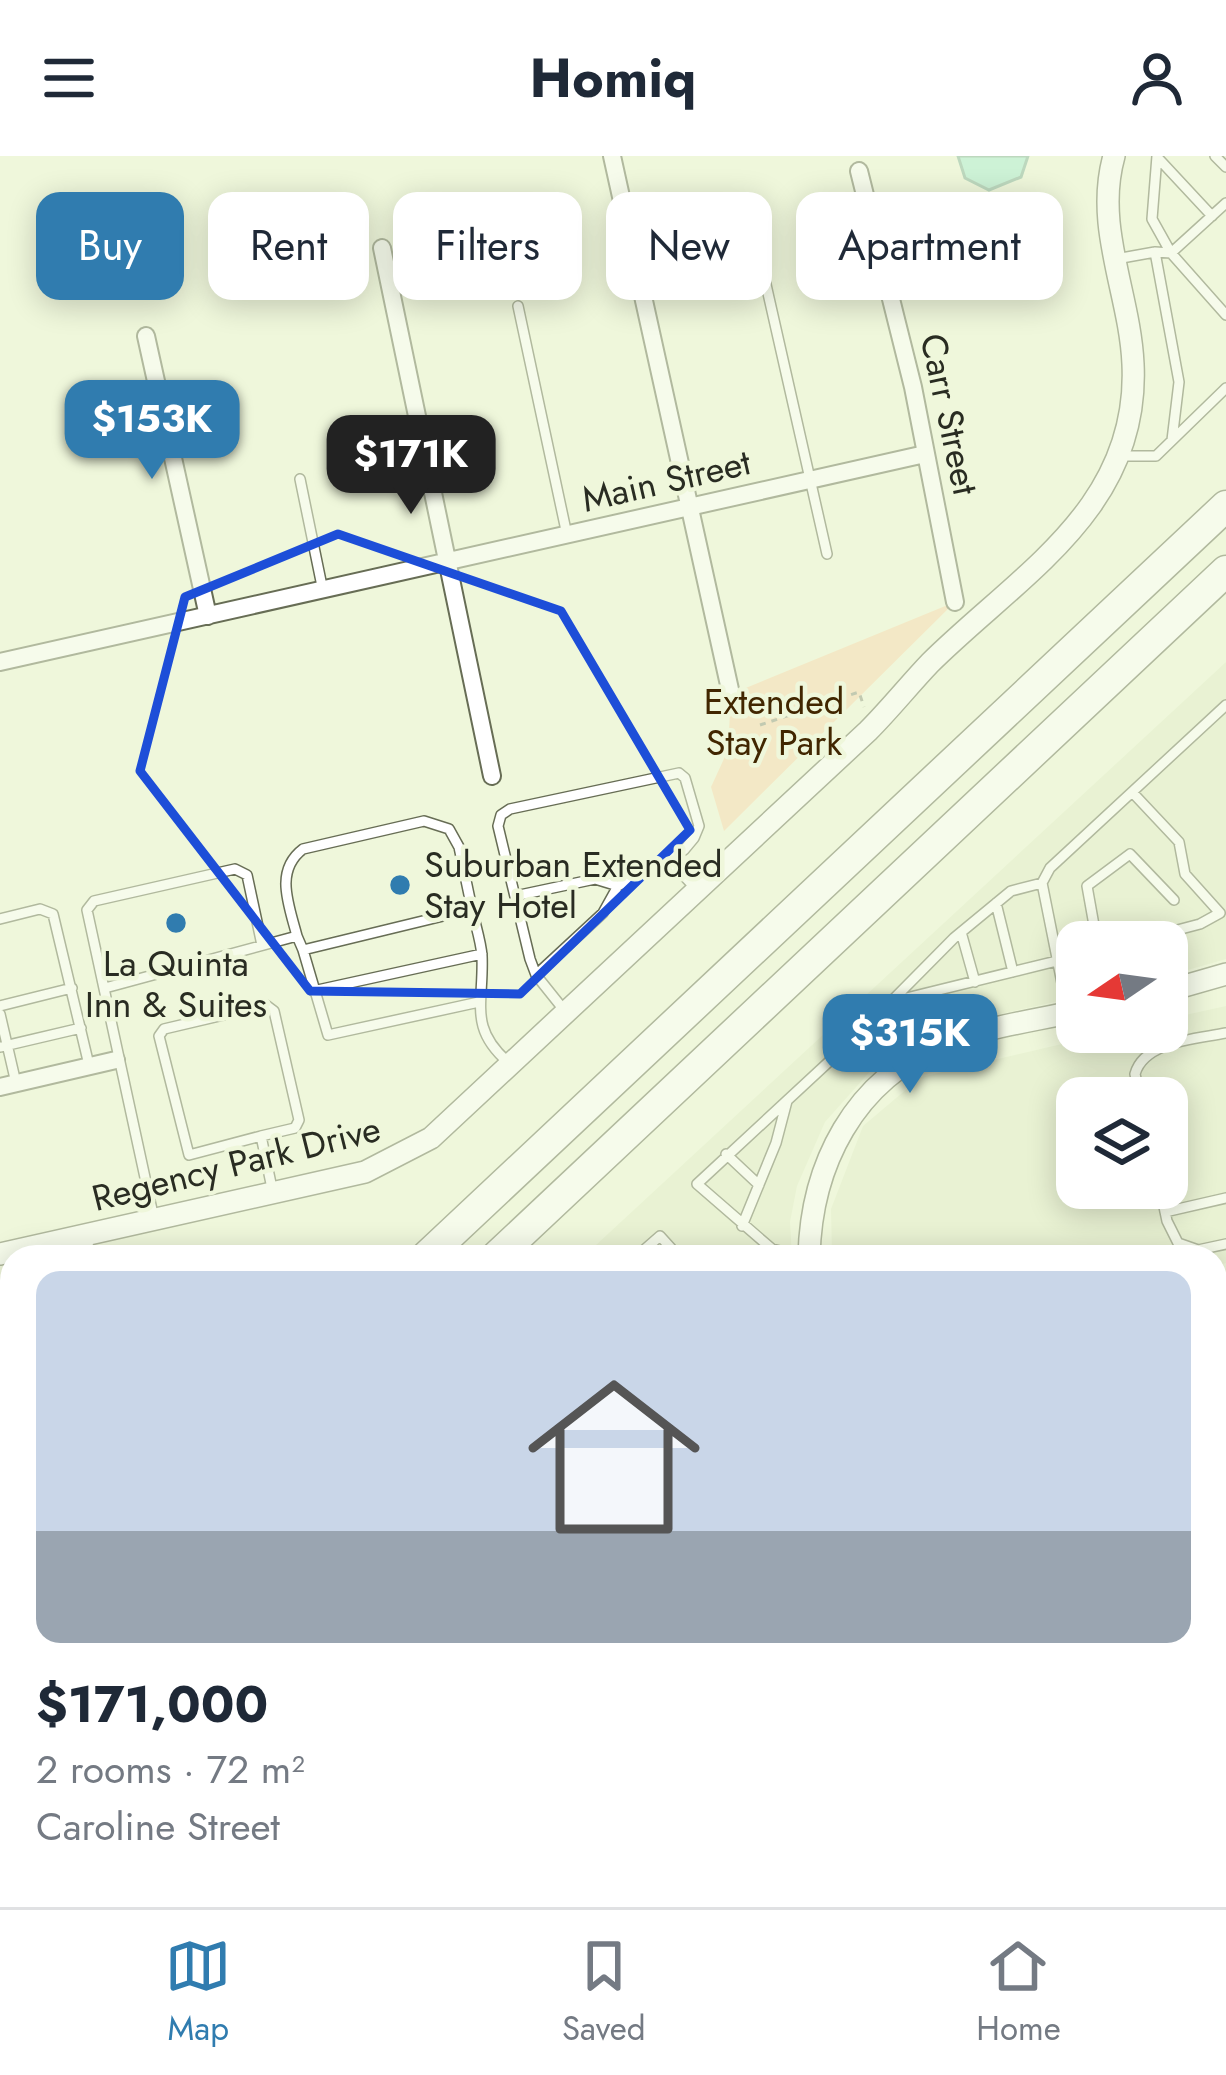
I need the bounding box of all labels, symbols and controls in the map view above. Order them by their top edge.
text: Homiq [530,39,696,117]
icon: menu [36,45,102,111]
icon: person [1124,45,1190,111]
chip: Buy [36,192,184,300]
chip: Rent [208,192,369,300]
chip: Filters [393,192,582,300]
chip: New [606,192,772,300]
chip: Apartment [796,192,1063,300]
street label: Carr Street [908,329,992,500]
pin: $153K [68,380,236,482]
text: $153K [92,390,212,447]
pin: $171K [327,415,495,517]
text: $171K [354,425,468,482]
street label: Main Street [577,435,756,525]
park label: Extended Stay Park [704,675,844,768]
place label: Suburban Extended Stay Hotel [424,838,723,931]
marker: Suburban Extended Stay Hotel [387,872,413,898]
marker: La Quinta Inn & Suites [163,910,189,936]
north arrow [1056,921,1188,1053]
map controls [1056,921,1188,1209]
place label: La Quinta Inn & Suites [85,937,267,1030]
pin: $315K [826,994,994,1096]
text: $315K [850,1004,970,1061]
button: layers [1056,1077,1188,1209]
street label: Regency Park Drive [86,1102,386,1224]
icon: home [506,1349,722,1565]
text: $171,000 [36,1667,268,1741]
text: 2 rooms · 72 m² [36,1741,305,1798]
text: Caroline Street [36,1798,280,1855]
tab: Map [165,1933,231,2052]
tab: Saved [562,1933,646,2052]
tab: Home [976,1933,1061,2052]

